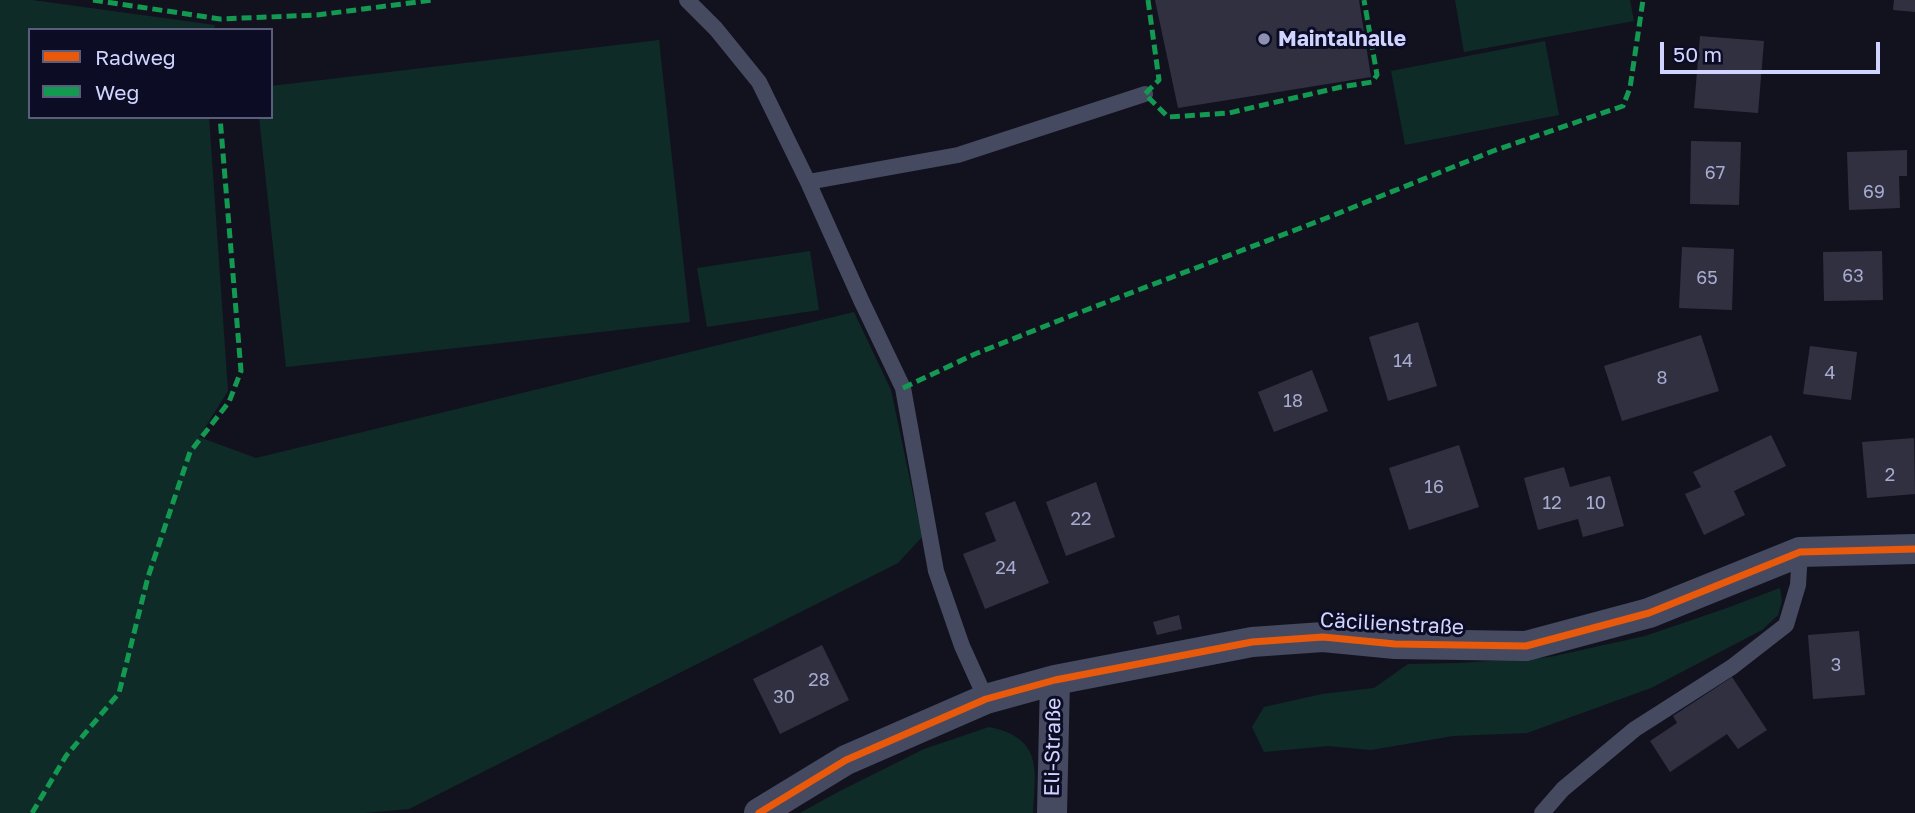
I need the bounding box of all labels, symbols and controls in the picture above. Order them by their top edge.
place label: Maintalhalle [1278,26,1406,52]
legend [28,28,273,119]
scale bar [1663,28,1884,72]
marker: Maintalhalle [1256,31,1272,47]
text: 50 m [1673,41,1722,67]
text: Radweg [95,44,176,70]
text: Weg [95,79,139,105]
house number: 67 [1705,162,1725,184]
house number: 69 [1863,181,1885,203]
house number: 63 [1842,265,1864,287]
house number: 65 [1696,267,1718,289]
house number: 14 [1393,350,1413,372]
house number: 4 [1825,362,1835,384]
house number: 8 [1657,367,1667,389]
house number: 18 [1283,390,1303,412]
house number: 2 [1885,464,1895,486]
house number: 16 [1424,476,1444,498]
house number: 12 [1542,492,1562,514]
house number: 10 [1586,492,1606,514]
house number: 22 [1071,508,1091,530]
house number: 24 [995,557,1017,579]
street label: Cäcilienstraße [1319,608,1465,640]
house number: 3 [1831,654,1841,676]
house number: 28 [808,669,830,691]
house number: 30 [773,686,795,708]
street label: Eli-Straße [1040,697,1066,797]

